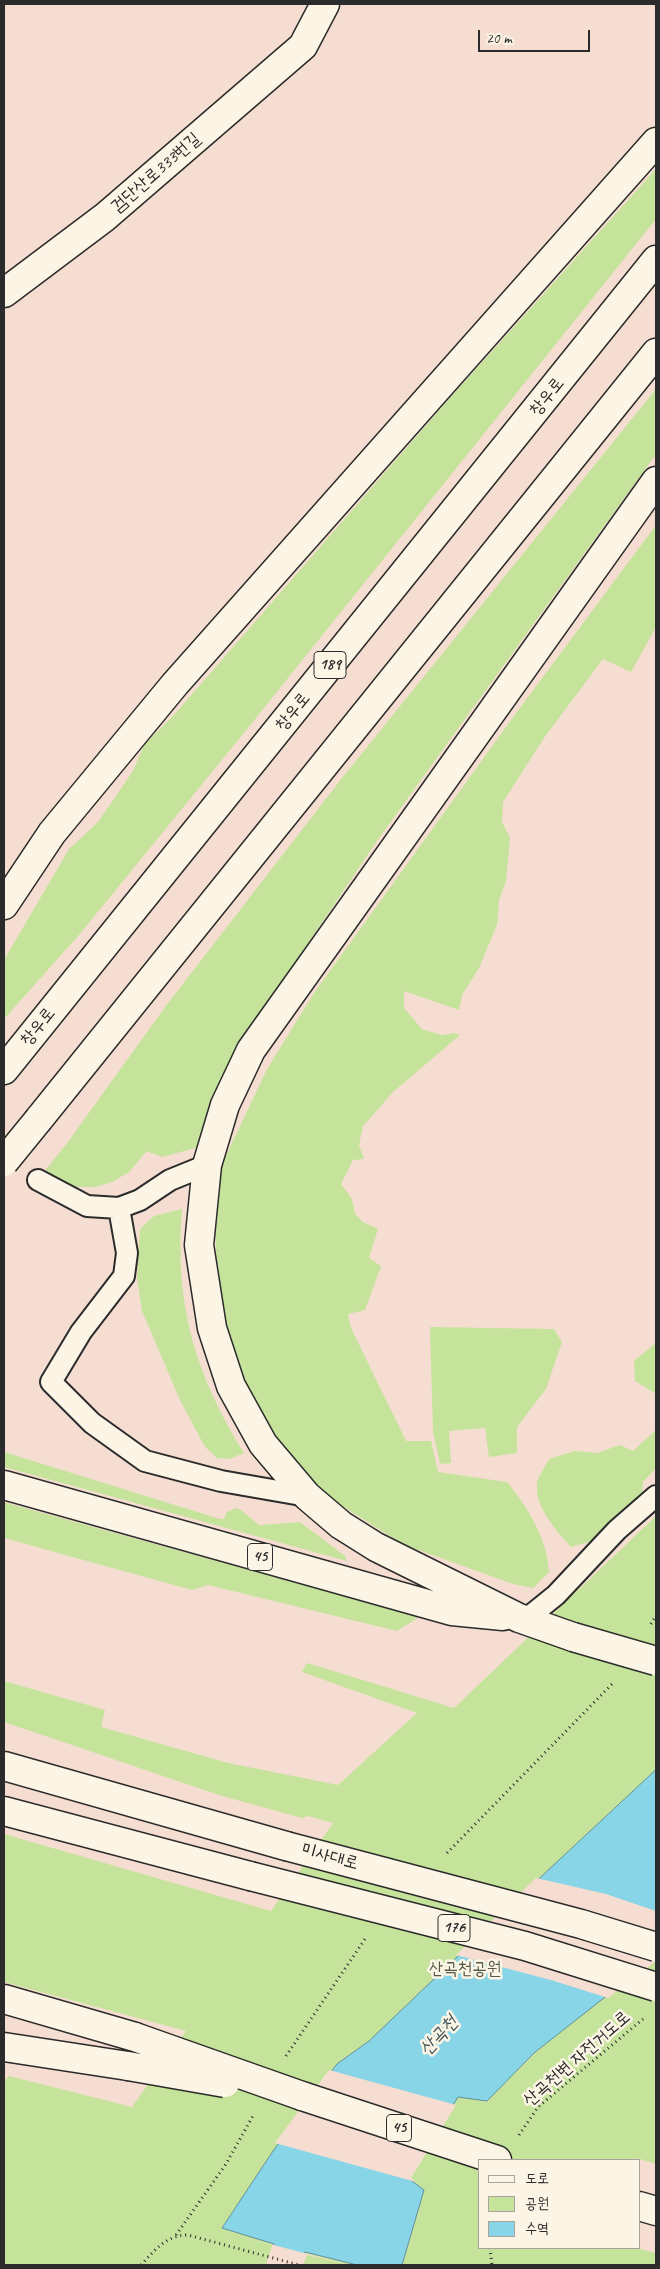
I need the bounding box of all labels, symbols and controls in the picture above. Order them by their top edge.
scale bar [480,20,592,52]
text: 20 m [486,29,512,48]
street label: 검단산로333번길 [107,128,205,218]
street label: 창우로 [525,373,569,421]
road number: 189 [314,652,346,678]
street label: 창우로 [271,688,315,736]
street label: 창우로 [16,1003,60,1051]
road number: 45 [248,1544,272,1570]
street label: 미사대로 [299,1839,361,1875]
road number: 176 [438,1915,470,1942]
park label: 산곡천공원 [429,1958,501,1980]
street label: 산곡천변 자전거도로 [519,2007,635,2111]
water label: 산곡천 [415,2011,463,2061]
road number: 45 [386,2114,412,2142]
legend [478,2159,640,2249]
text: 도로 [525,2169,549,2188]
text: 공원 [525,2194,549,2213]
text: 수역 [525,2219,549,2238]

